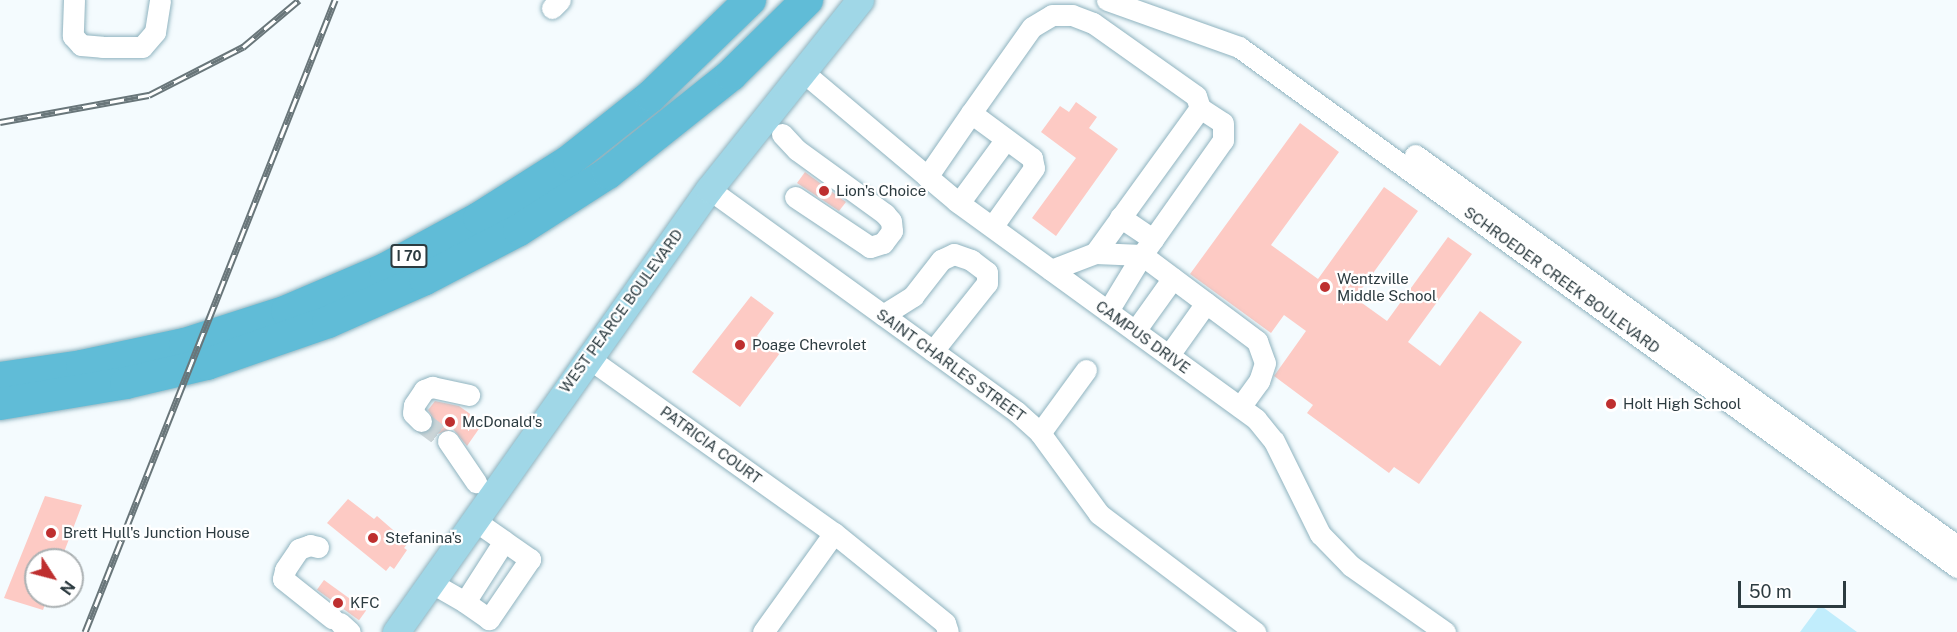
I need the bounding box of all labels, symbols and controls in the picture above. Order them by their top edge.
place label: Lion's Choice [836,182,926,200]
marker: Lion's Choice [817,184,831,198]
street label: SCHROEDER CREEK BOULEVARD [1461,203,1663,357]
street label: WEST PEARCE BOULEVARD [556,226,686,396]
road number: I 70 [390,245,428,267]
place label: Wentzville Middle School [1337,269,1437,304]
marker: Wentzville Middle School [1318,280,1332,294]
street label: CAMPUS DRIVE [1092,297,1194,377]
street label: SAINT CHARLES STREET [873,305,1029,425]
place label: Poage Chevrolet [752,336,867,354]
marker: Poage Chevrolet [733,338,747,352]
place label: Holt High School [1623,395,1741,413]
marker: Holt High School [1604,397,1618,411]
street label: PATRICIA COURT [657,402,765,488]
place label: McDonald's [462,413,542,431]
marker: McDonald's [443,415,457,429]
place label: Brett Hull's Junction House [63,524,250,542]
marker: Brett Hull's Junction House [44,526,58,540]
place label: Stefanina's [385,529,462,547]
marker: Stefanina's [366,531,380,545]
north arrow [24,548,84,608]
scale bar [1741,569,1849,607]
text: N [56,577,79,598]
text: 50 m [1749,581,1792,602]
place label: KFC [350,594,379,612]
marker: KFC [331,596,345,610]

